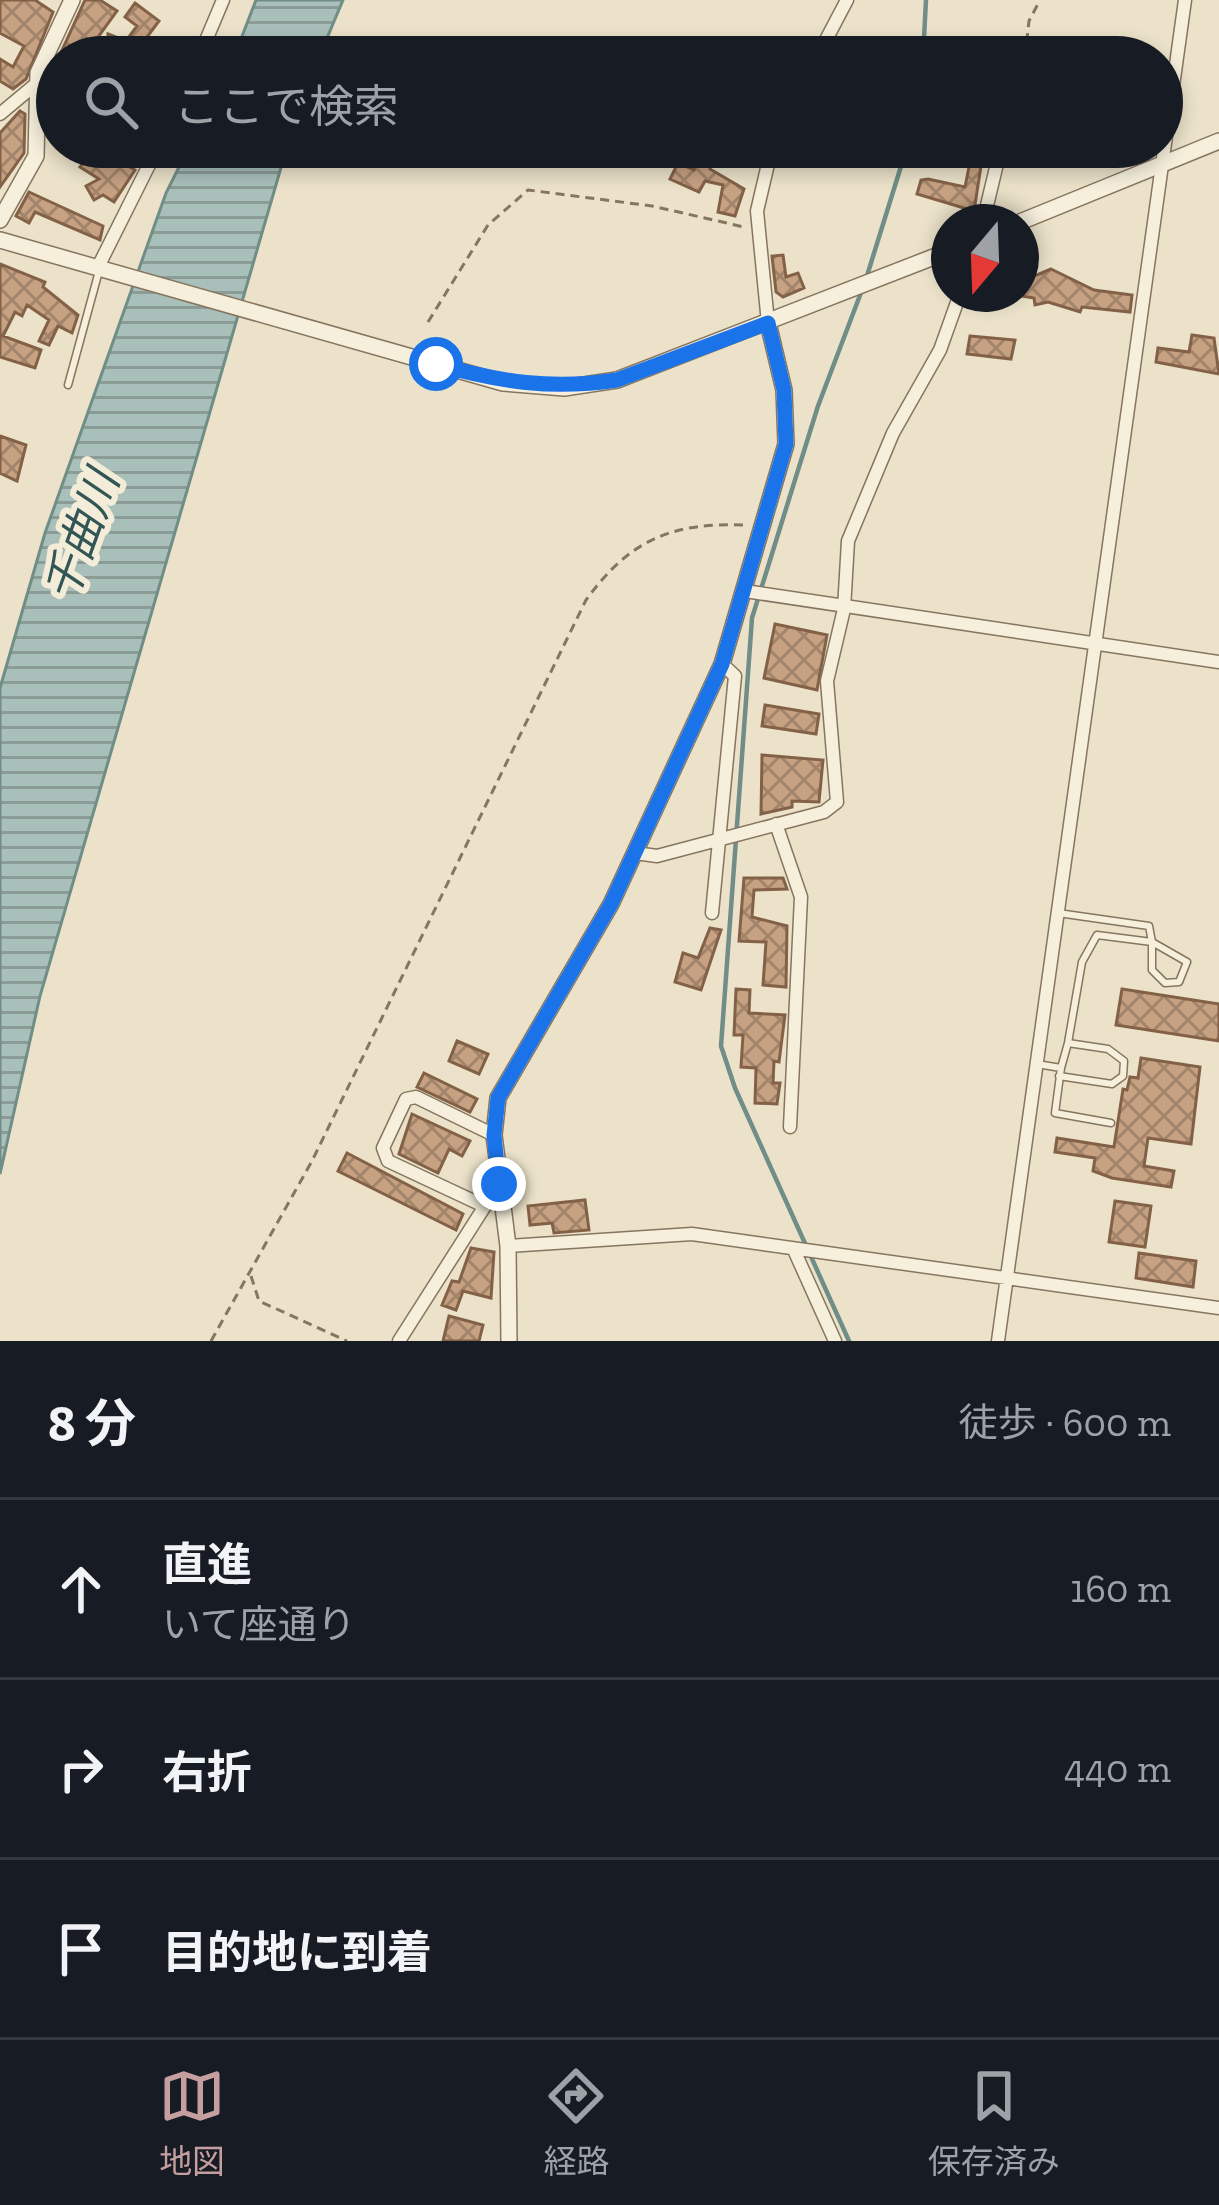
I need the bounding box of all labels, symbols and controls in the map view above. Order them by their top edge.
search box [36,36,1183,168]
icon: search [78,69,144,135]
text: ここで検索 [174,80,399,134]
north arrow [931,204,1039,312]
route start [409,337,463,391]
water label: 千曲川 [33,460,132,609]
route end [472,1157,526,1211]
text: 8 分 [48,1393,136,1454]
text: 徒歩 · 600 m [959,1399,1171,1446]
text: 直進 [162,1538,252,1592]
icon: ahead [48,1556,114,1622]
text: 160 m [1070,1565,1171,1612]
text: いて座通り [162,1601,356,1648]
icon: right [48,1736,114,1802]
text: 440 m [1064,1745,1171,1792]
text: 右折 [162,1746,252,1800]
icon: arrive [48,1916,114,1982]
text: 目的地に到着 [162,1926,432,1980]
tab: 地図 [159,2063,225,2183]
tab: 経路 [543,2063,609,2183]
tab: 保存済み [928,2063,1060,2183]

